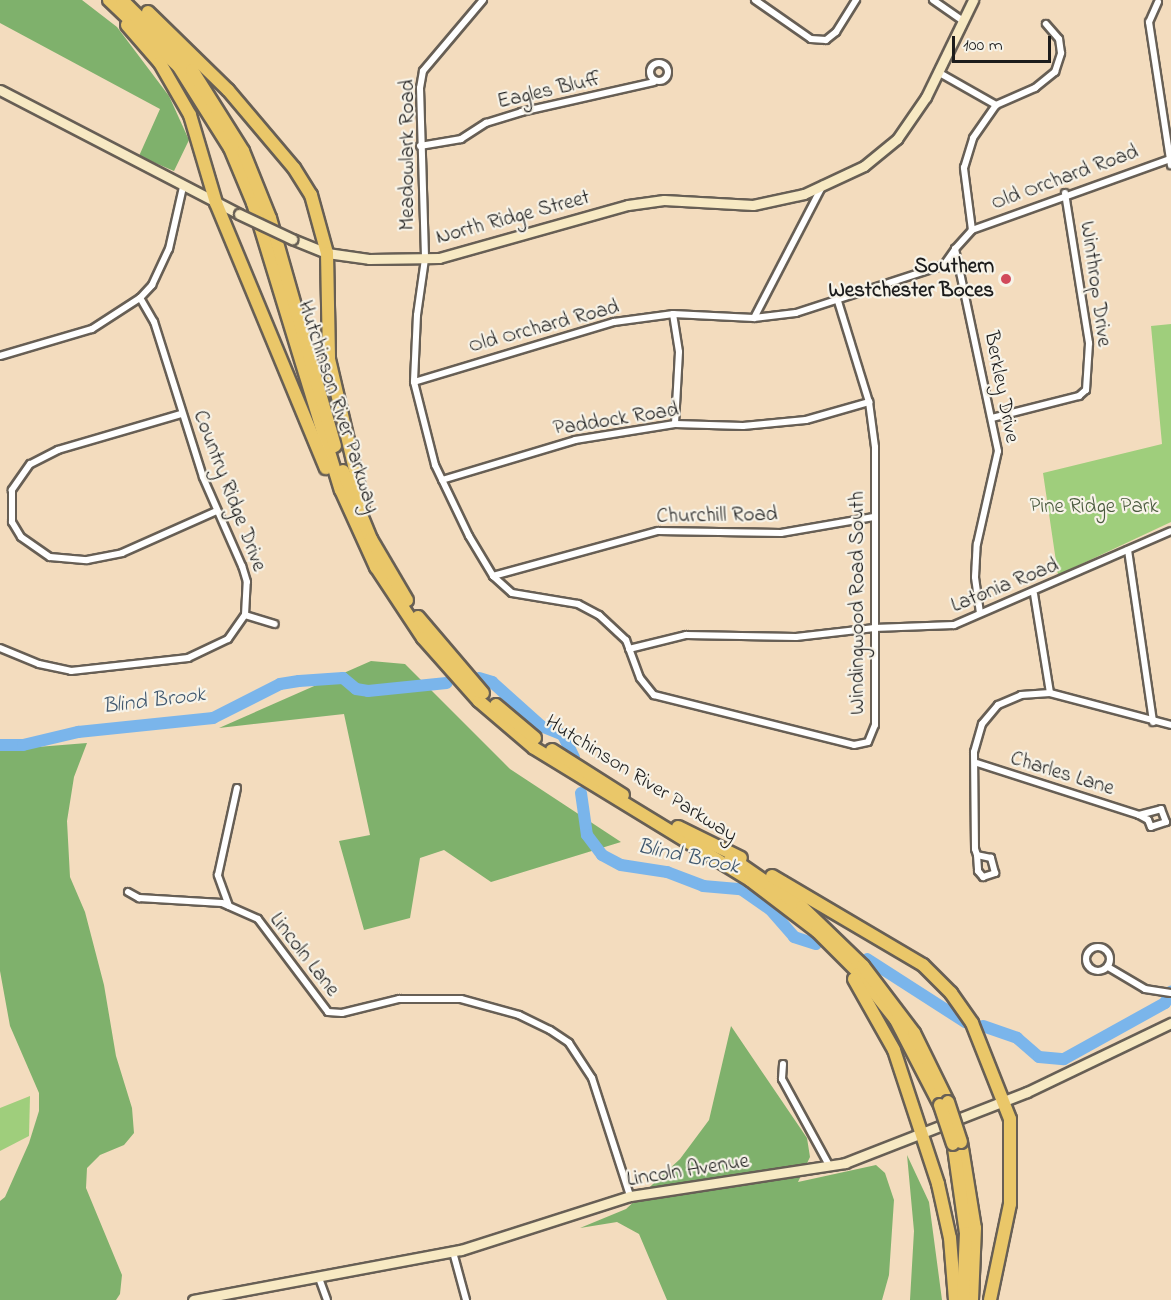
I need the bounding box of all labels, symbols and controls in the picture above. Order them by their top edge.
scale bar [955,24,1054,62]
text: 100 m [963,33,1003,59]
street label: Eagles Bluff [495,67,603,115]
street label: Meadowlark Road [395,79,421,231]
street label: Old Orchard Road [988,140,1142,216]
street label: North Ridge Street [433,185,593,251]
street label: Winthrop Drive [1074,220,1116,348]
place label: Southern Westchester Boces [828,254,994,304]
marker: Southern Westchester Boces [999,272,1013,286]
street label: Old Orchard Road [466,295,622,359]
street label: Hutchinson River Parkway [292,298,384,516]
street label: Berkley Drive [978,329,1024,445]
street label: Paddock Road [552,398,680,442]
street label: Country Ridge Drive [187,407,271,575]
street label: Windingwood Road South [845,491,871,715]
park label: Pine Ridge Park [1030,494,1158,520]
street label: Churchill Road [656,502,778,530]
street label: Latonia Road [948,553,1062,619]
water label: Blind Brook [101,683,207,721]
street label: Hutchinson River Parkway [540,710,742,848]
street label: Charles Lane [1007,746,1117,802]
water label: Blind Brook [635,834,741,882]
street label: Lincoln Lane [263,908,345,1002]
street label: Lincoln Avenue [625,1149,751,1193]

